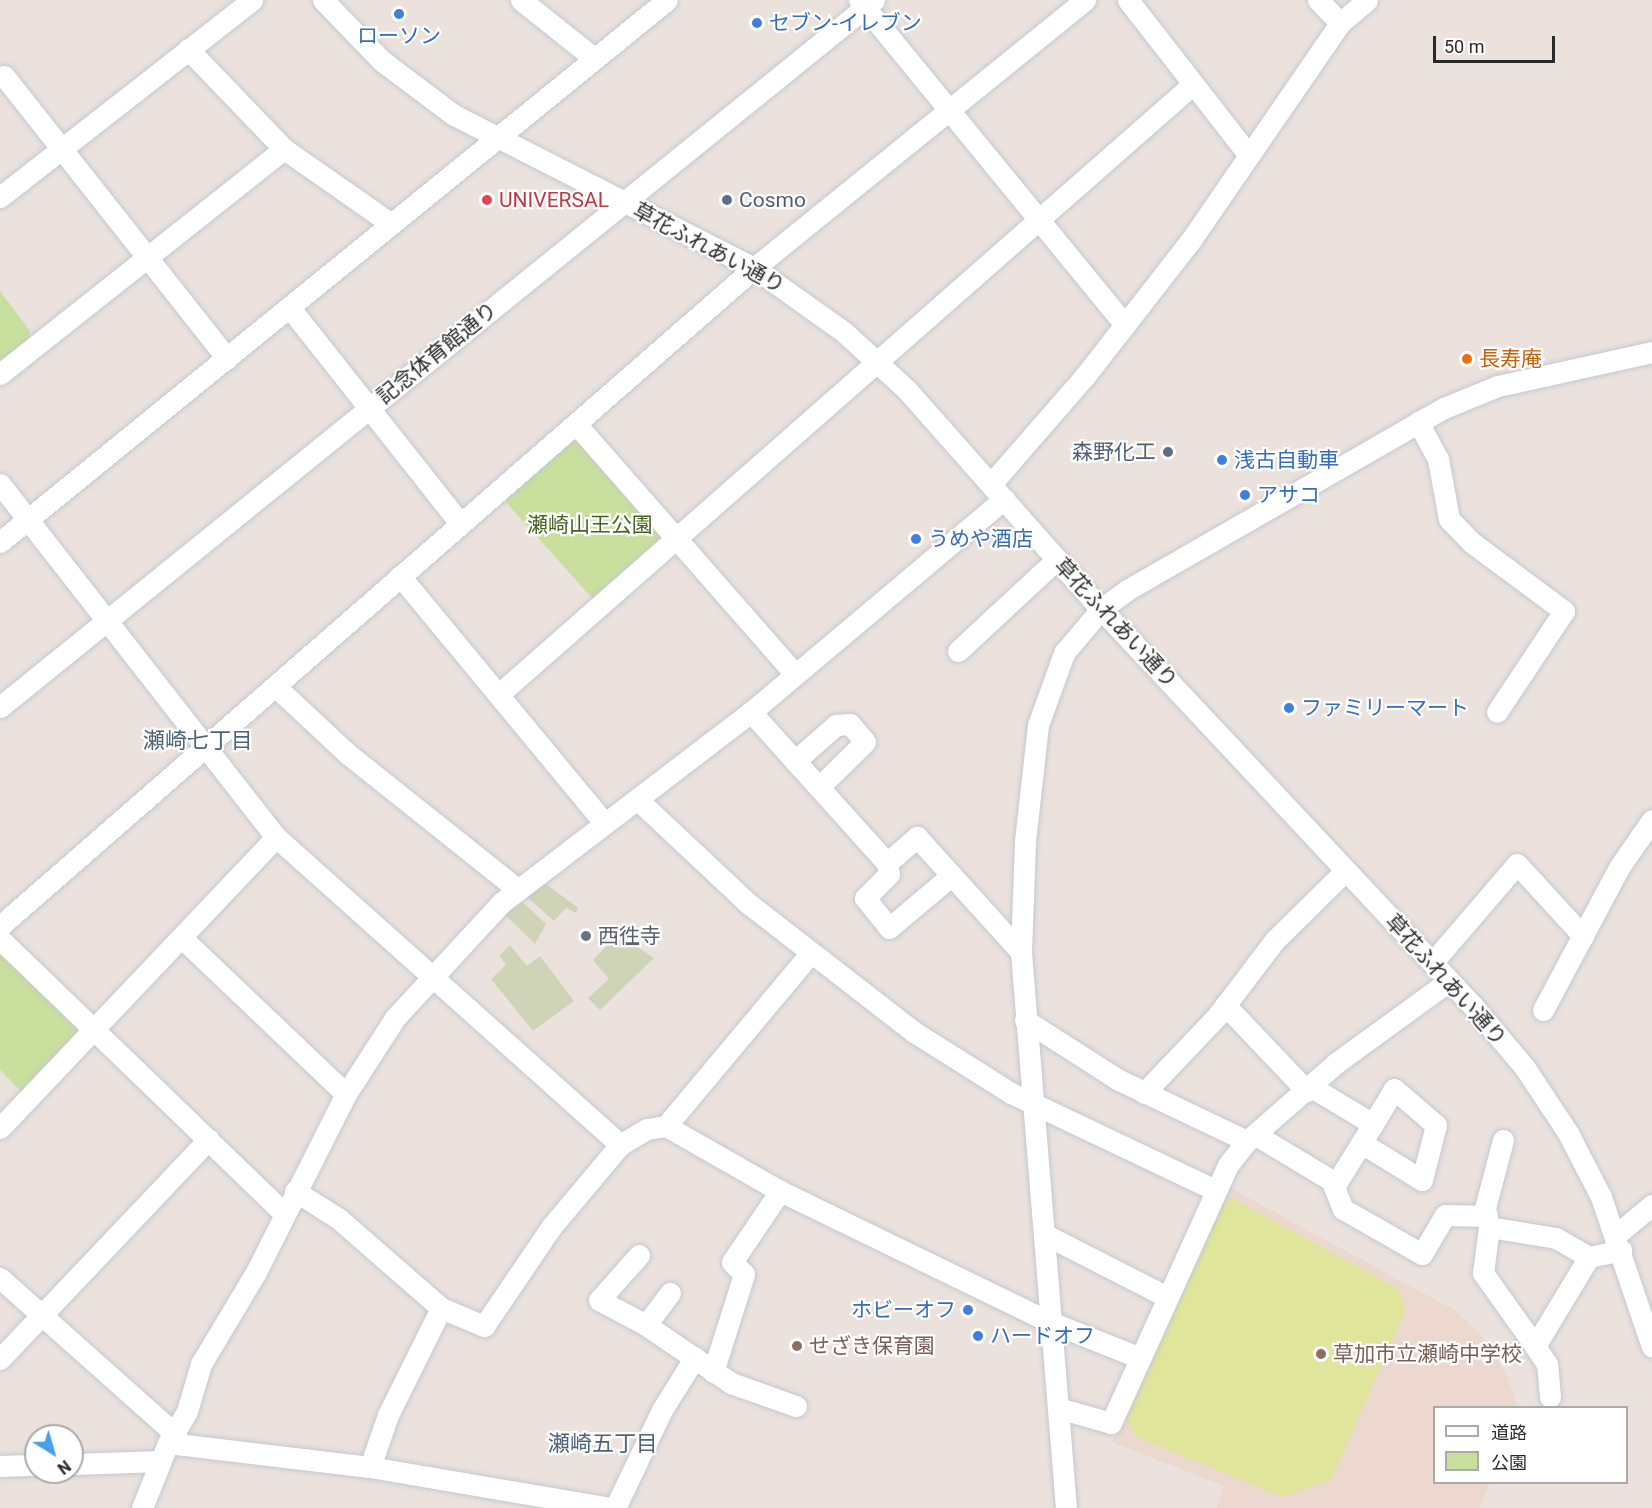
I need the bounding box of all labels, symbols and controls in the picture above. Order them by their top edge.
marker: ローソン [392,7,406,21]
place label: セブン-イレブン [769,10,922,36]
marker: セブン-イレブン [750,16,764,30]
place label: ローソン [357,23,441,49]
scale bar [1436,24,1558,62]
text: 50 m [1444,36,1484,57]
place label: UNIVERSAL [499,187,609,213]
place label: Cosmo [739,187,806,213]
marker: UNIVERSAL [480,193,494,207]
marker: Cosmo [720,193,734,207]
street label: 草花ふれあい通り [629,197,789,299]
street label: 記念体育館通り [372,297,502,409]
place label: 長寿庵 [1479,346,1542,372]
marker: 長寿庵 [1460,352,1474,366]
place label: 森野化工 [1072,439,1156,465]
marker: 森野化工 [1161,445,1175,459]
place label: 浅古自動車 [1234,447,1339,473]
marker: 浅古自動車 [1215,453,1229,467]
place label: アサコ [1257,482,1320,508]
marker: アサコ [1238,488,1252,502]
park label: 瀬崎山王公園 [527,512,653,538]
place label: うめや酒店 [928,526,1033,552]
marker: うめや酒店 [909,532,923,546]
street label: 草花ふれあい通り [1049,553,1183,693]
place label: ファミリーマート [1301,695,1469,721]
marker: ファミリーマート [1282,701,1296,715]
district label: 瀬崎七丁目 [143,728,253,754]
street label: 草花ふれあい通り [1380,909,1512,1051]
place label: 西徃寺 [598,923,661,949]
marker: 西徃寺 [579,929,593,943]
place label: ホビーオフ [851,1297,956,1323]
marker: ホビーオフ [961,1303,975,1317]
place label: ハードオフ [990,1323,1095,1349]
marker: ハードオフ [971,1329,985,1343]
place label: せざき保育園 [809,1333,935,1359]
marker: せざき保育園 [790,1339,804,1353]
place label: 草加市立瀬崎中学校 [1333,1341,1522,1367]
marker: 草加市立瀬崎中学校 [1314,1347,1328,1361]
legend [1433,1406,1628,1484]
text: 道路 [1491,1422,1527,1443]
north arrow [24,1424,84,1484]
district label: 瀬崎五丁目 [548,1431,658,1457]
text: 公園 [1491,1452,1527,1473]
text: N [54,1456,74,1478]

